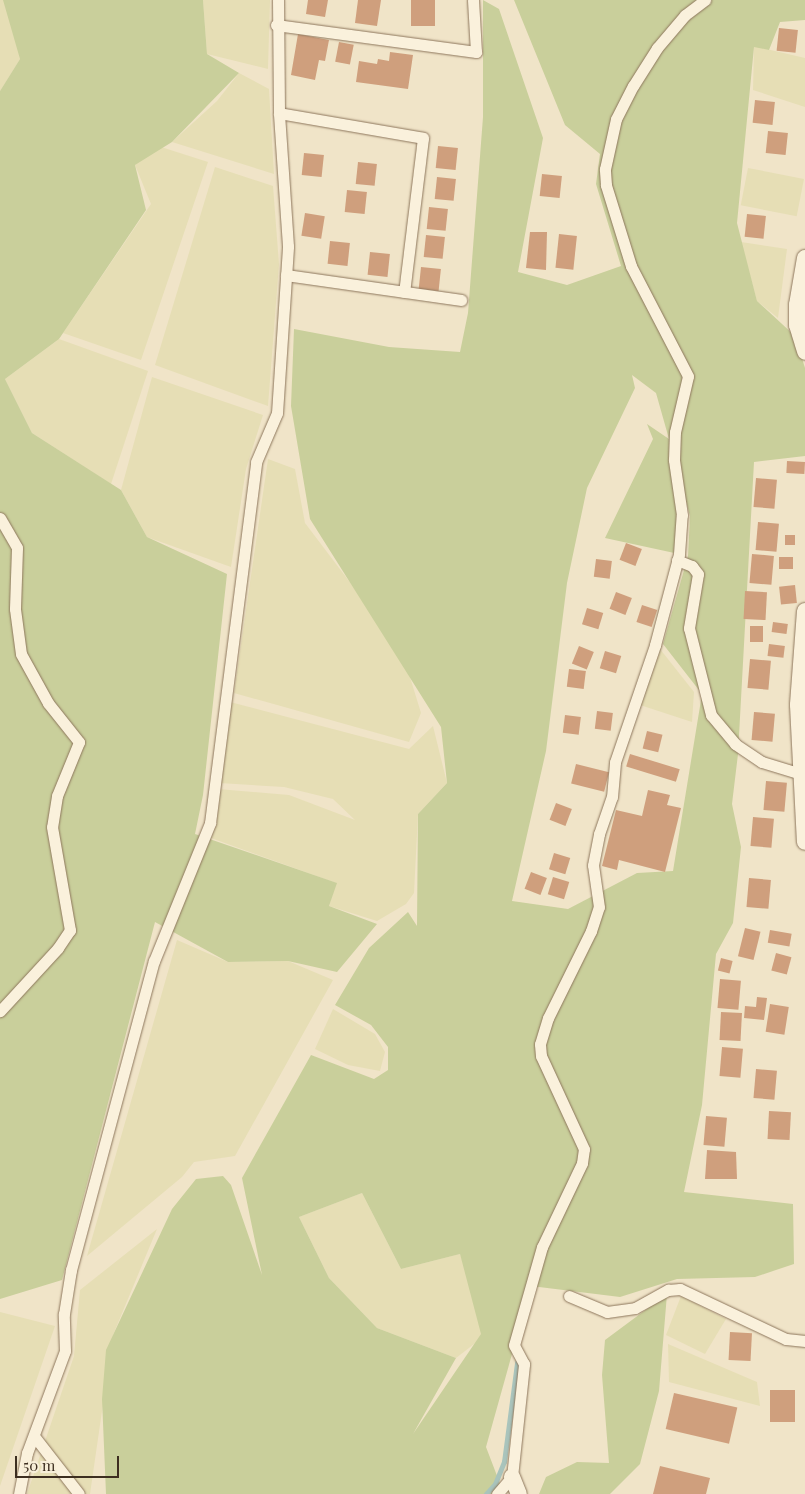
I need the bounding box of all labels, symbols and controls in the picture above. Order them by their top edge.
scale bar [18,1446,121,1478]
text: 50 m [23,1455,55,1475]

